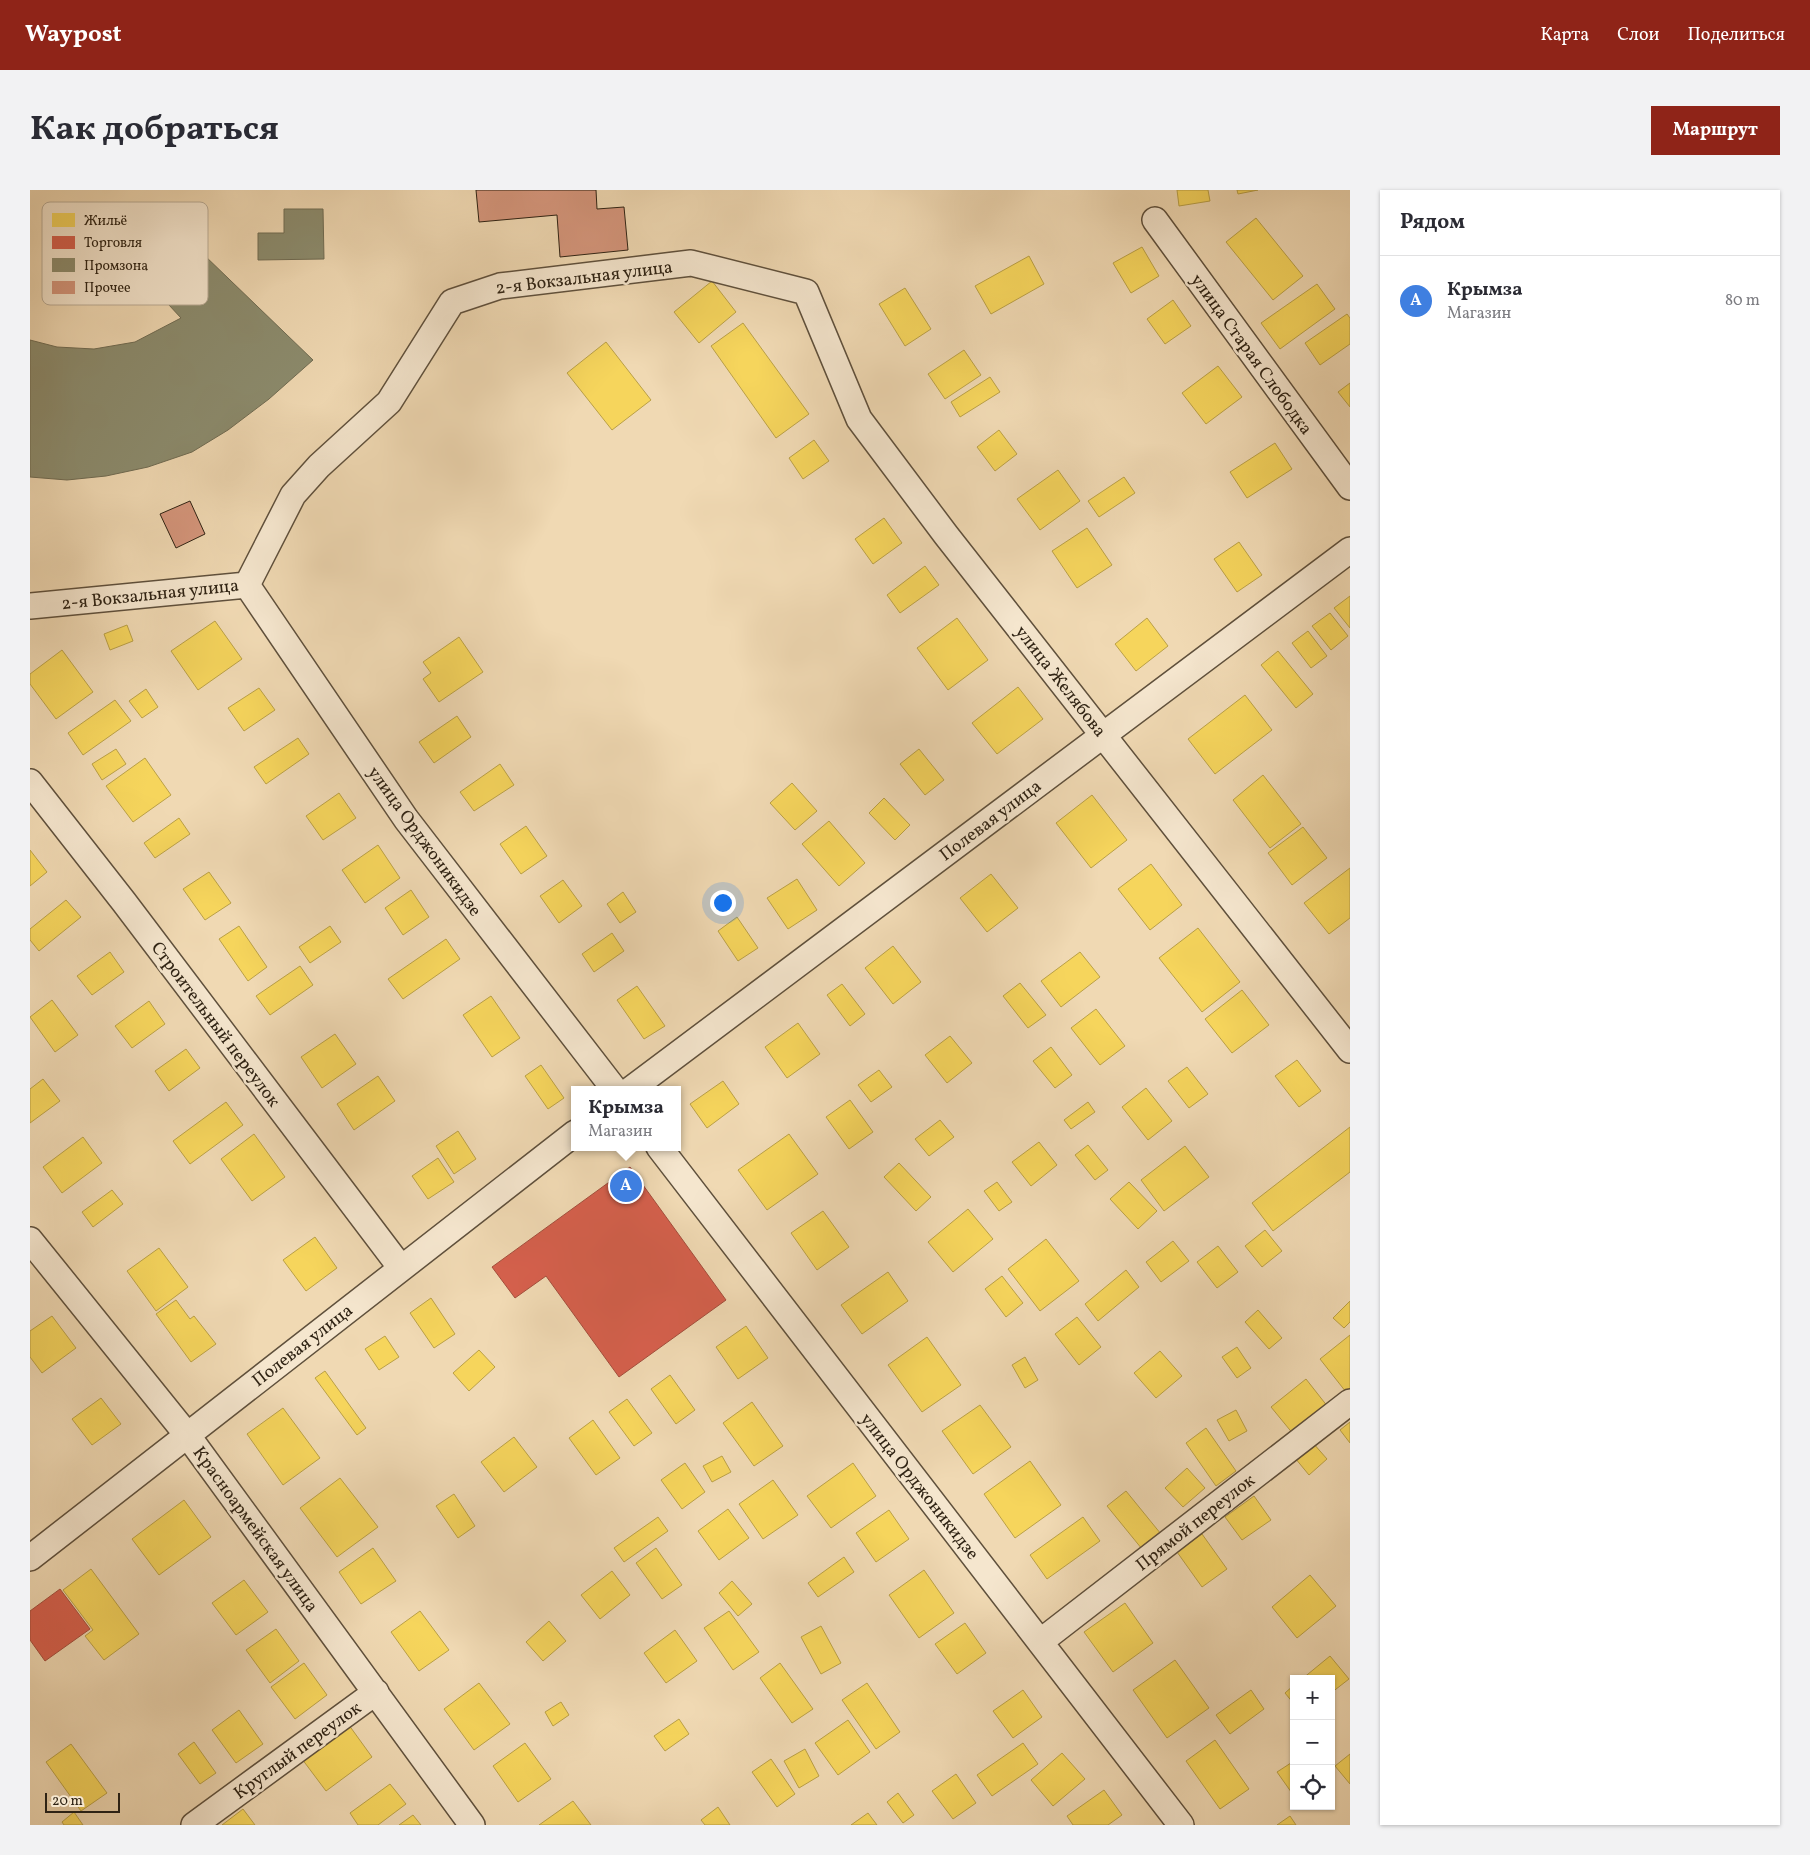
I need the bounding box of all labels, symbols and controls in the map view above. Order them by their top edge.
text: Waypost [25,18,122,52]
text: Карта [1541,23,1589,48]
text: Слои [1617,23,1659,48]
text: Поделиться [1687,23,1785,48]
text: Как добраться [30,106,279,154]
button: Маршрут [1651,106,1780,155]
legend [42,202,208,305]
text: Рядом [1400,208,1465,237]
text: Жильё [84,212,128,231]
text: Торговля [84,234,142,253]
street label: 2-я Вокзальная улица [494,255,674,302]
text: Промзона [84,257,148,276]
street label: улица Старая Слободка [1184,269,1318,441]
text: Крымза [1447,277,1523,303]
text: Прочее [84,279,131,298]
text: A [1410,290,1422,312]
text: 80 m [1725,290,1760,312]
text: Магазин [1447,303,1511,325]
street label: 2-я Вокзальная улица [60,574,240,617]
street label: улица Желябова [1008,621,1111,743]
street label: улица Орджоникидзе [361,762,487,922]
street label: Полевая улица [935,775,1047,868]
your location [710,890,736,916]
street label: Строительный переулок [144,937,286,1113]
popup [571,1086,681,1151]
text: Крымза [588,1095,664,1121]
text: Магазин [588,1121,652,1143]
pin: A [610,1167,642,1205]
street label: Полевая улица [247,1299,359,1394]
street label: улица Орджоникидзе [854,1408,984,1566]
street label: Красноармейская улица [186,1442,324,1618]
street label: Прямой переулок [1131,1468,1261,1578]
map controls [1290,1675,1335,1810]
button: + [1290,1675,1335,1720]
street label: Круглый переулок [229,1696,367,1806]
button: − [1290,1720,1335,1765]
button: locate [1290,1765,1335,1810]
scale bar [45,1790,120,1813]
text: 20 m [52,1792,83,1811]

